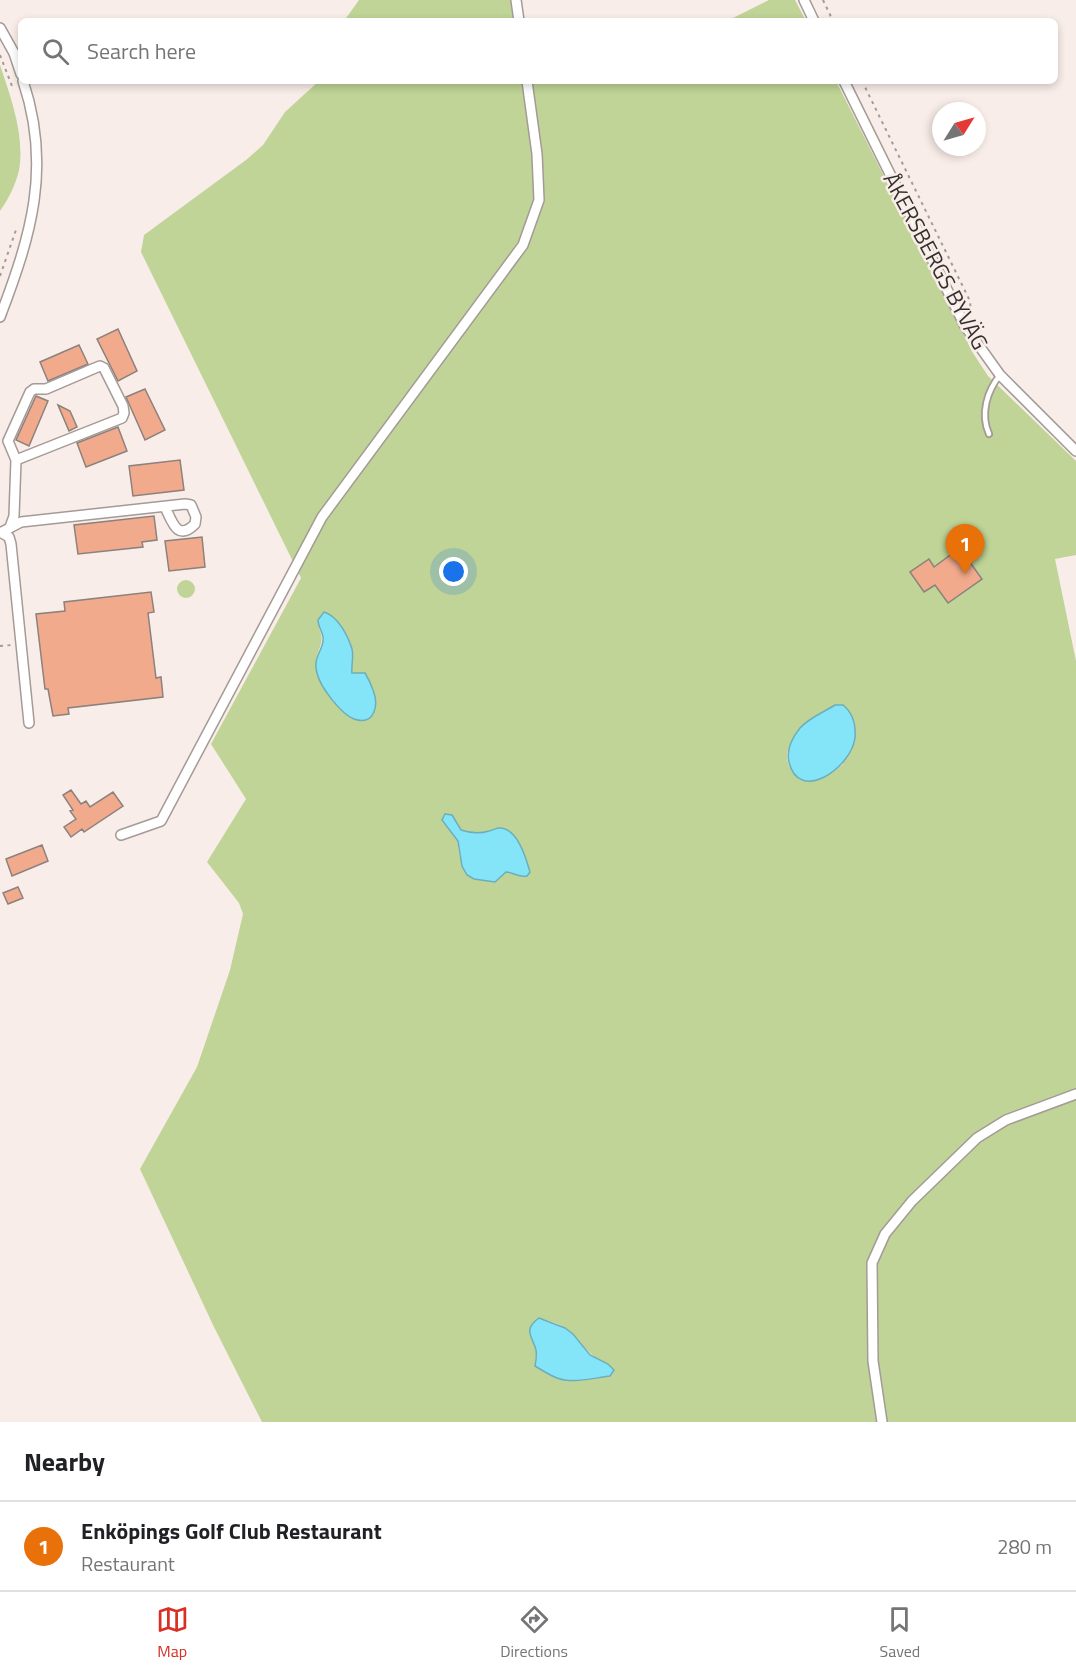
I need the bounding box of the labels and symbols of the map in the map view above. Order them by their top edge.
north arrow [932,102,986,156]
street label: ÅKERSBERGS BYVÄG [875,166,997,356]
pin: 1 [946,524,984,574]
your location [439,557,468,586]

